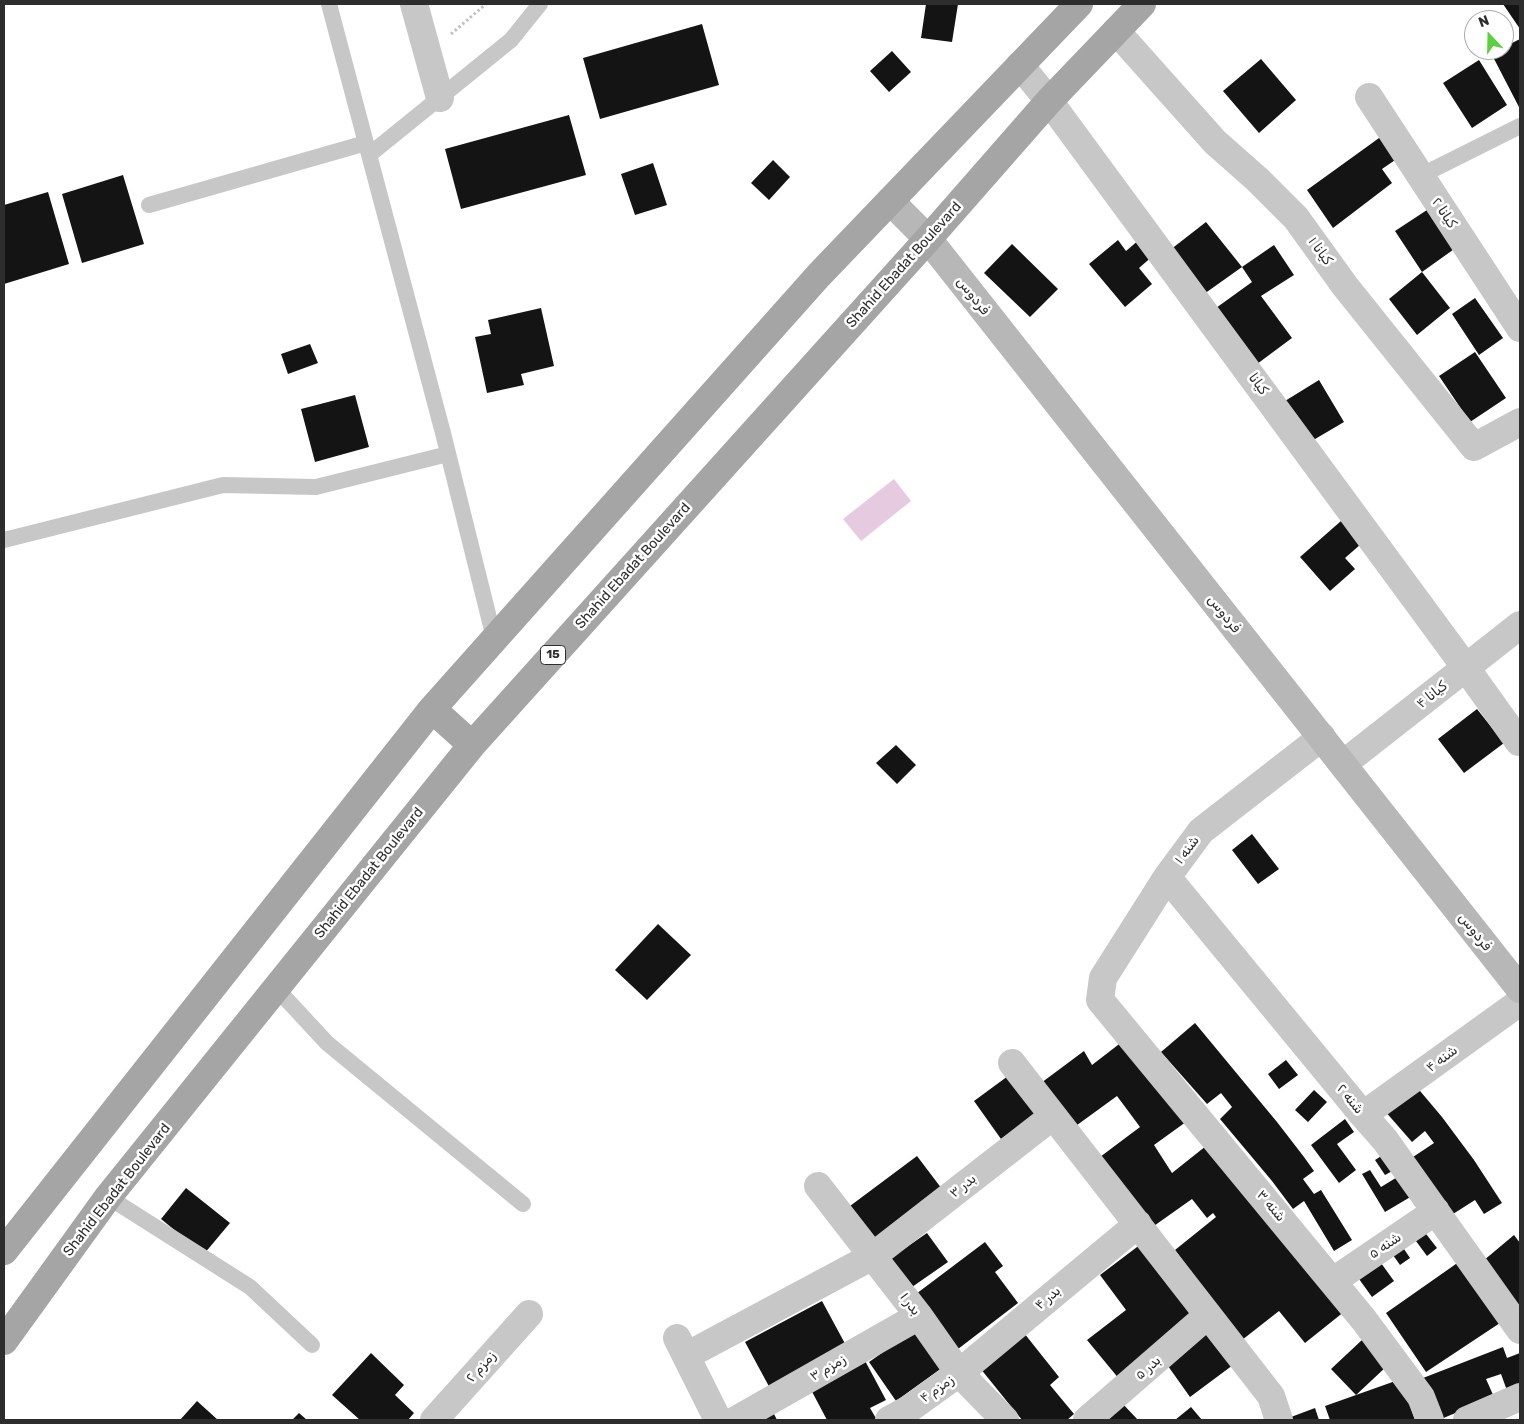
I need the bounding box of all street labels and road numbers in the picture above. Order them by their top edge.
street label: کیانا ۲ [1428,195,1460,231]
street label: Shahid Ebadat Boulevard [843,199,965,331]
street label: کیانا ۱ [1304,234,1336,268]
street label: فردوس [953,274,993,318]
street label: کیانا [1244,370,1272,398]
street label: Shahid Ebadat Boulevard [572,500,694,632]
street label: فردوس [1204,592,1244,636]
road number: 15 [540,646,566,664]
street label: کیانا ۴ [1413,678,1451,712]
street label: Shahid Ebadat Boulevard [311,804,427,942]
street label: شنه ۱ [1171,832,1203,868]
street label: فردوس [1455,910,1495,954]
street label: شنه ۴ [1423,1042,1461,1076]
street label: شنه ۲ [1333,1081,1367,1117]
street label: Shahid Ebadat Boulevard [60,1120,174,1260]
street label: بدر ۳ [946,1170,980,1202]
street label: شنه ۳ [1253,1187,1289,1225]
street label: شنه ۵ [1365,1229,1405,1263]
street label: بدر ۴ [1032,1283,1064,1313]
street label: بدر ۱ [896,1289,924,1319]
street label: زمزم ۲ [463,1348,499,1386]
street label: زمزم ۳ [807,1351,849,1385]
street label: بدر ۵ [1132,1352,1164,1384]
street label: زمزم ۴ [917,1371,957,1407]

